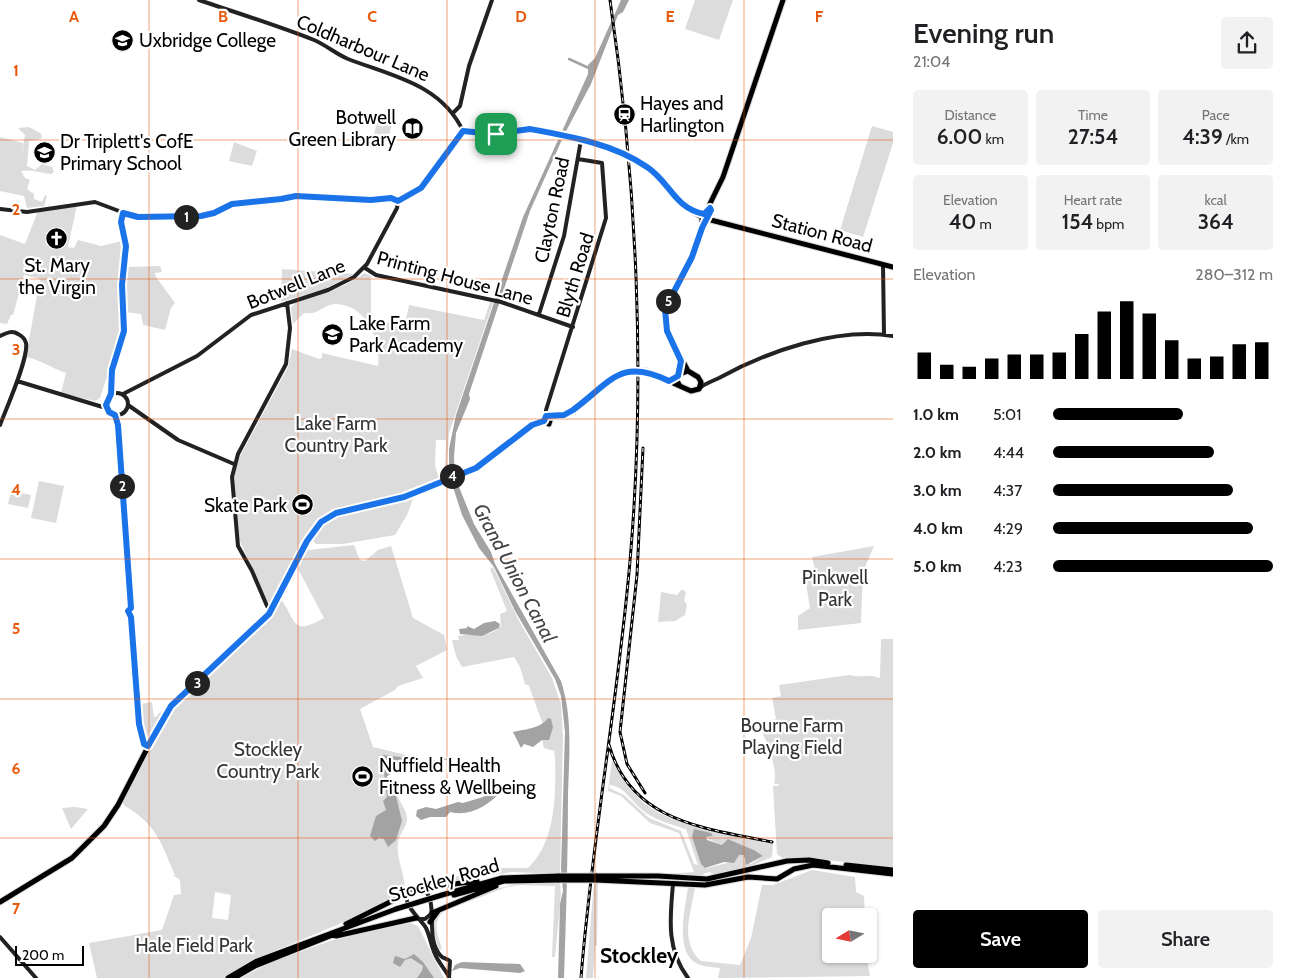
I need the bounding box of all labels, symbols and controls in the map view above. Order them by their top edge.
text: A [69,7,79,26]
text: B [218,7,228,26]
text: D [515,7,527,26]
text: E [665,7,675,26]
text: F [815,7,824,26]
street label: Coldharbour Lane [293,10,433,86]
text: Evening run [913,16,1054,50]
button: share [1221,17,1273,69]
school or university icon: Uxbridge College [111,28,135,52]
place label: Uxbridge College [139,29,276,52]
text: 21:04 [913,52,950,71]
text: 1 [13,61,19,80]
place label: Hayes and Harlington [640,92,724,137]
station icon: Hayes and Harlington [612,102,636,126]
place label: Botwell Green Library [289,106,397,151]
text: Distance [945,106,996,124]
text: Time [1078,106,1108,124]
text: Pace [1202,106,1230,124]
pin [475,113,517,155]
library icon: Botwell Green Library [400,116,424,140]
icon: arrive [482,120,510,148]
text: 6.00 [937,124,982,149]
text: 27:54 [1068,124,1118,149]
text: 4:39 [1182,124,1223,149]
place label: Dr Triplett's CofE Primary School [60,130,194,175]
text: km [982,130,1004,148]
text: /km [1223,130,1249,148]
school or university icon: Dr Triplett's CofE Primary School [32,140,56,164]
street label: Clayton Road [530,155,574,265]
text: Elevation [943,191,998,209]
text: Heart rate [1064,191,1122,209]
text: kcal [1204,191,1227,209]
text: 2 [12,200,20,219]
pin: 1 [174,204,198,230]
text: 1 [184,208,189,226]
street label: Station Road [769,209,875,257]
text: 40 [949,209,976,234]
text: 154 [1062,209,1093,234]
text: 364 [1198,209,1234,234]
text: m [976,215,992,233]
text: bpm [1093,215,1124,233]
church icon: St. Mary the Virgin [45,227,69,251]
street label: Blyth Road [551,230,599,320]
street label: Printing House Lane [375,246,536,310]
place label: St. Mary the Virgin [18,254,96,299]
street label: Botwell Lane [244,254,349,314]
text: Elevation [913,265,976,284]
text: 280–312 m [1195,265,1273,284]
pin: 5 [656,288,680,314]
text: 5 [665,292,672,310]
place label: Lake Farm Park Academy [349,312,463,357]
school or university icon: Lake Farm Park Academy [321,322,345,346]
text: 3 [12,340,20,359]
text: 1.0 km [913,405,959,424]
text: 5:01 [993,405,1021,424]
park label: Lake Farm Country Park [285,412,388,457]
text: 2.0 km [913,443,961,462]
text: 4:44 [993,443,1024,462]
pin: 4 [440,464,464,488]
text: 4 [448,467,457,485]
pin: 2 [110,474,134,498]
text: 2 [119,477,126,495]
text: 4 [11,480,21,499]
text: 3.0 km [913,481,962,500]
text: 4:37 [993,481,1022,500]
sports icon: Skate Park [291,493,315,517]
place label: Skate Park [204,494,287,517]
water label: Grand Union Canal [468,499,562,647]
text: 4.0 km [913,519,963,538]
text: 4:29 [993,519,1023,538]
text: 5.0 km [913,557,962,576]
text: 4:23 [993,557,1023,576]
park label: Pinkwell Park [802,566,869,611]
text: 5 [12,619,20,638]
pin: 3 [184,670,210,696]
text: 3 [194,674,201,692]
park label: Bourne Farm Playing Field [740,714,844,759]
park label: Stockley Country Park [217,738,320,783]
place label: Nuffield Health Fitness & Wellbeing [379,754,536,799]
text: 6 [12,759,21,778]
sports icon: Nuffield Health Fitness & Wellbeing [351,764,375,788]
street label: Stockley Road [386,853,502,907]
text: 7 [12,899,21,918]
north arrow [822,908,878,962]
map controls [822,908,877,963]
button: Save [913,910,1088,968]
button: Share [1098,910,1273,968]
park label: Hale Field Park [135,934,253,957]
scale bar [15,943,84,966]
district label: Stockley [600,943,679,968]
text: 200 m [22,946,64,964]

